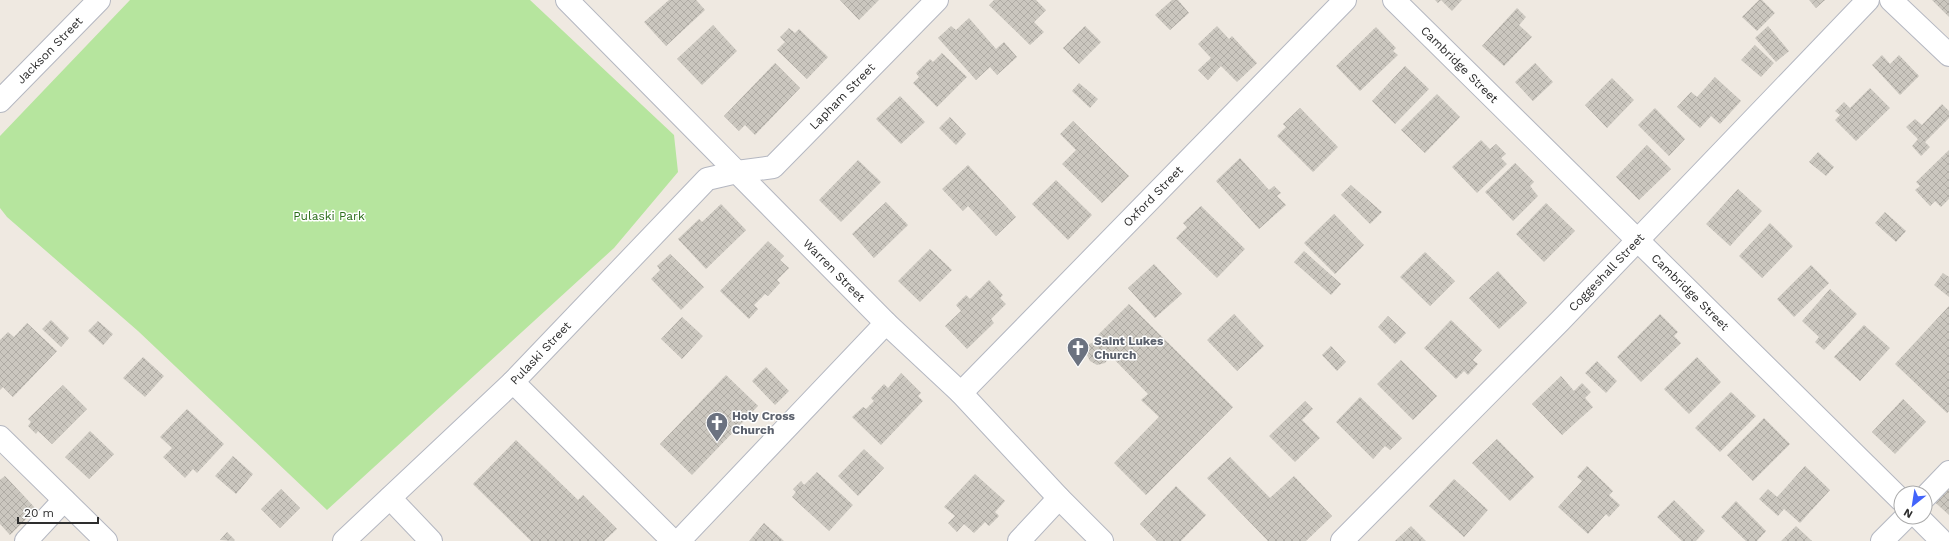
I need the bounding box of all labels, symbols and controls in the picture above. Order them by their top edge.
street label: Jackson Street [14,14,86,87]
street label: Cambridge Street [1418,23,1501,106]
street label: Lapham Street [807,60,878,132]
street label: Oxford Street [1120,163,1186,230]
park label: Pulaski Park [293,209,365,223]
street label: Coggeshall Street [1566,230,1647,314]
street label: Warren Street [800,236,868,305]
street label: Cambridge Street [1649,251,1732,333]
street label: Pulaski Street [507,319,574,388]
place label: Saint Lukes Church [1094,334,1164,362]
church icon: Saint Lukes Church [1065,335,1091,368]
place label: Holy Cross Church [732,409,796,437]
church icon: Holy Cross Church [704,410,730,443]
north arrow [1893,485,1933,525]
scale bar [18,499,98,525]
text: 20 m [24,506,54,520]
text: N [1901,506,1915,521]

